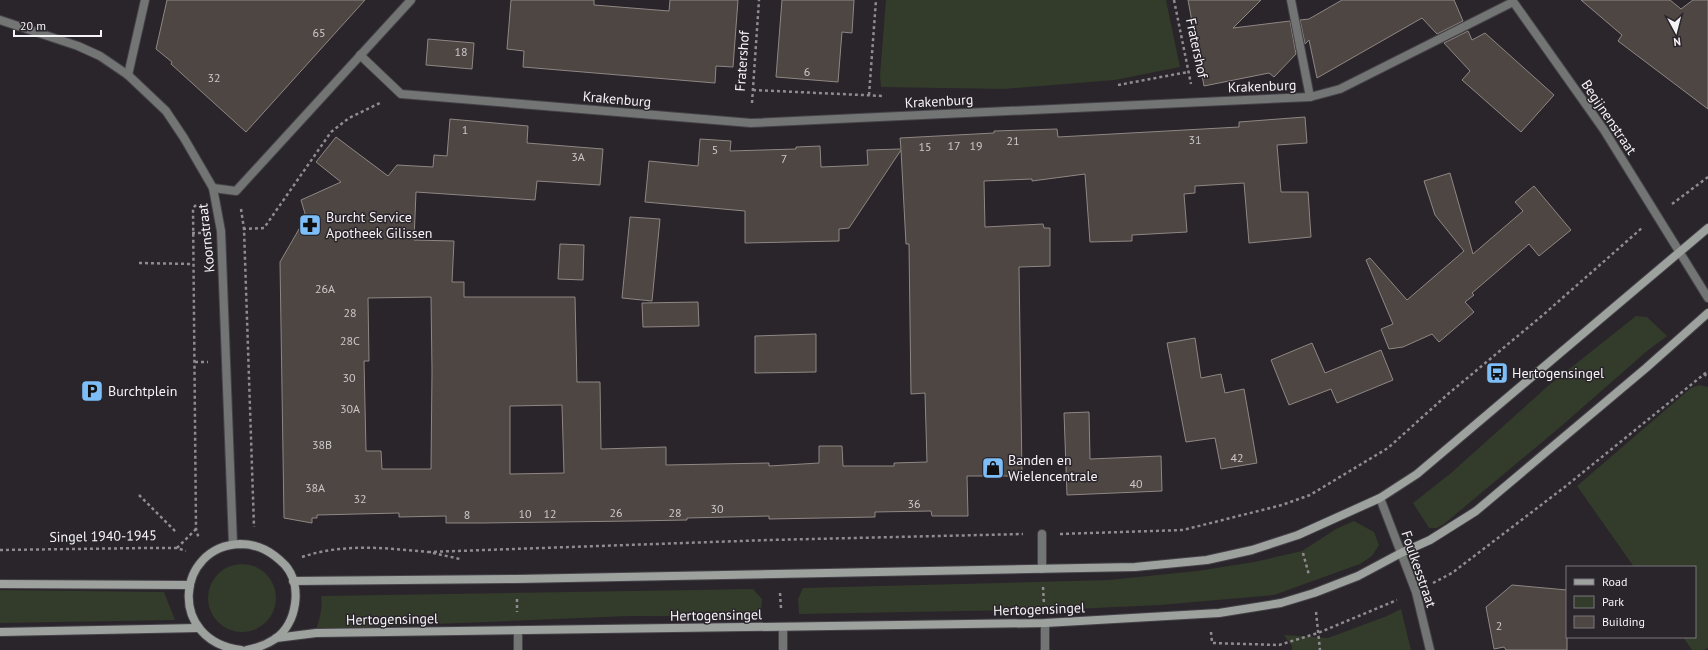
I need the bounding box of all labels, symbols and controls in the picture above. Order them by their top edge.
scale bar [14,12,101,38]
north arrow [1656,12,1696,52]
street label: Fratershof [1182,16,1212,80]
text: 20 m [20,18,46,33]
house number: 65 [312,25,326,40]
street label: Fratershof [731,30,753,92]
text: N [1673,35,1682,49]
house number: 18 [454,44,468,59]
house number: 6 [804,64,810,79]
house number: 32 [207,70,221,85]
street label: Krakenburg [1227,76,1297,96]
street label: Begijnenstraat [1577,76,1641,158]
street label: Krakenburg [582,87,652,111]
street label: Krakenburg [904,90,974,112]
house number: 1 [462,122,468,137]
house number: 31 [1188,132,1202,147]
house number: 21 [1006,133,1020,148]
house number: 17 [947,138,961,153]
house number: 19 [969,138,983,153]
house number: 15 [918,139,932,154]
house number: 5 [712,142,718,157]
house number: 3A [571,149,585,164]
house number: 7 [781,151,787,166]
street label: Koornstraat [193,202,219,273]
place label: Burcht Service Apotheek Gilissen [326,208,432,242]
pharmacy icon: Burcht Service Apotheek Gilissen [297,212,323,238]
house number: 26A [315,281,335,296]
house number: 28 [343,305,357,320]
house number: 28C [340,333,360,348]
bus stop icon: Hertogensingel [1484,360,1510,386]
place label: Hertogensingel [1512,364,1604,382]
house number: 30 [342,370,356,385]
parking icon: Burchtplein [79,378,105,404]
place label: Burchtplein [108,382,177,400]
house number: 30A [340,401,360,416]
house number: 38B [312,437,332,452]
house number: 42 [1230,450,1244,465]
place label: Banden en Wielencentrale [1008,451,1098,485]
shop icon: Banden en Wielencentrale [980,455,1006,481]
house number: 40 [1129,476,1143,491]
house number: 38A [305,480,325,495]
house number: 32 [353,491,367,506]
house number: 36 [907,496,921,511]
house number: 30 [710,501,724,516]
house number: 26 [609,505,623,520]
house number: 28 [668,505,682,520]
house number: 10 [518,506,532,521]
house number: 12 [543,506,557,521]
house number: 8 [464,507,470,522]
street label: Singel 1940-1945 [49,526,157,546]
street label: Foulkesstraat [1397,528,1441,610]
legend [1566,566,1696,638]
text: Road [1602,574,1627,589]
text: Park [1602,594,1624,609]
street label: Hertogensingel [993,598,1085,620]
street label: Hertogensingel [670,605,762,625]
street label: Hertogensingel [346,609,438,629]
text: Building [1602,614,1645,629]
house number: 2 [1496,618,1502,633]

